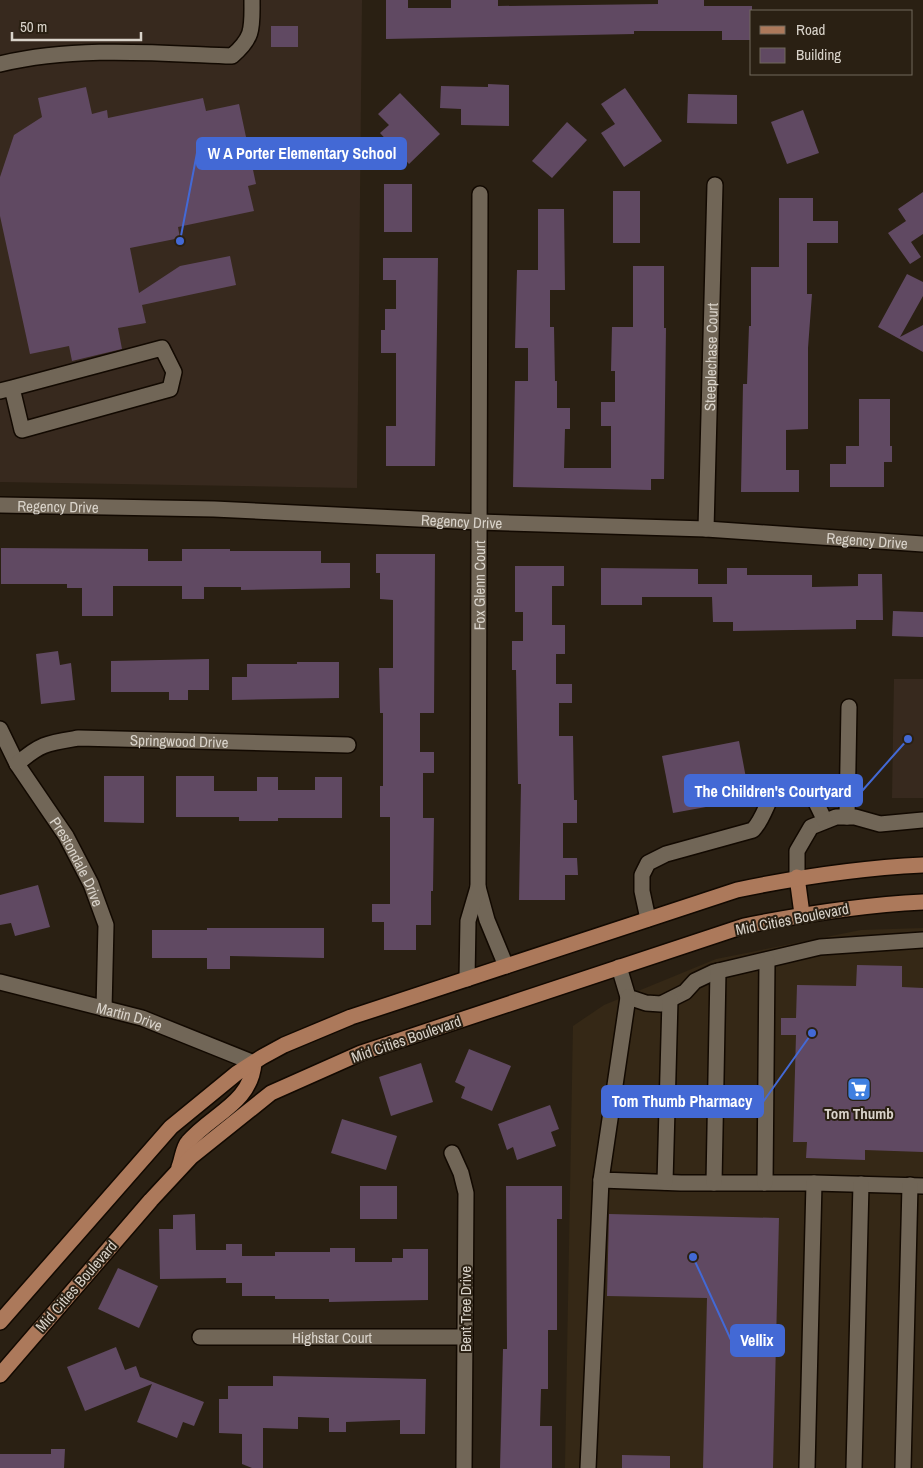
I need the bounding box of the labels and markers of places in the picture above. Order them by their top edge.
callout: W A Porter Elementary School [197,138,406,169]
callout: The Children's Courtyard [685,775,862,806]
supermarket icon: Tom Thumb [846,1076,872,1102]
callout: Tom Thumb Pharmacy [602,1086,763,1117]
place label: Tom Thumb [824,1103,894,1124]
callout: Vellix [731,1325,784,1356]

